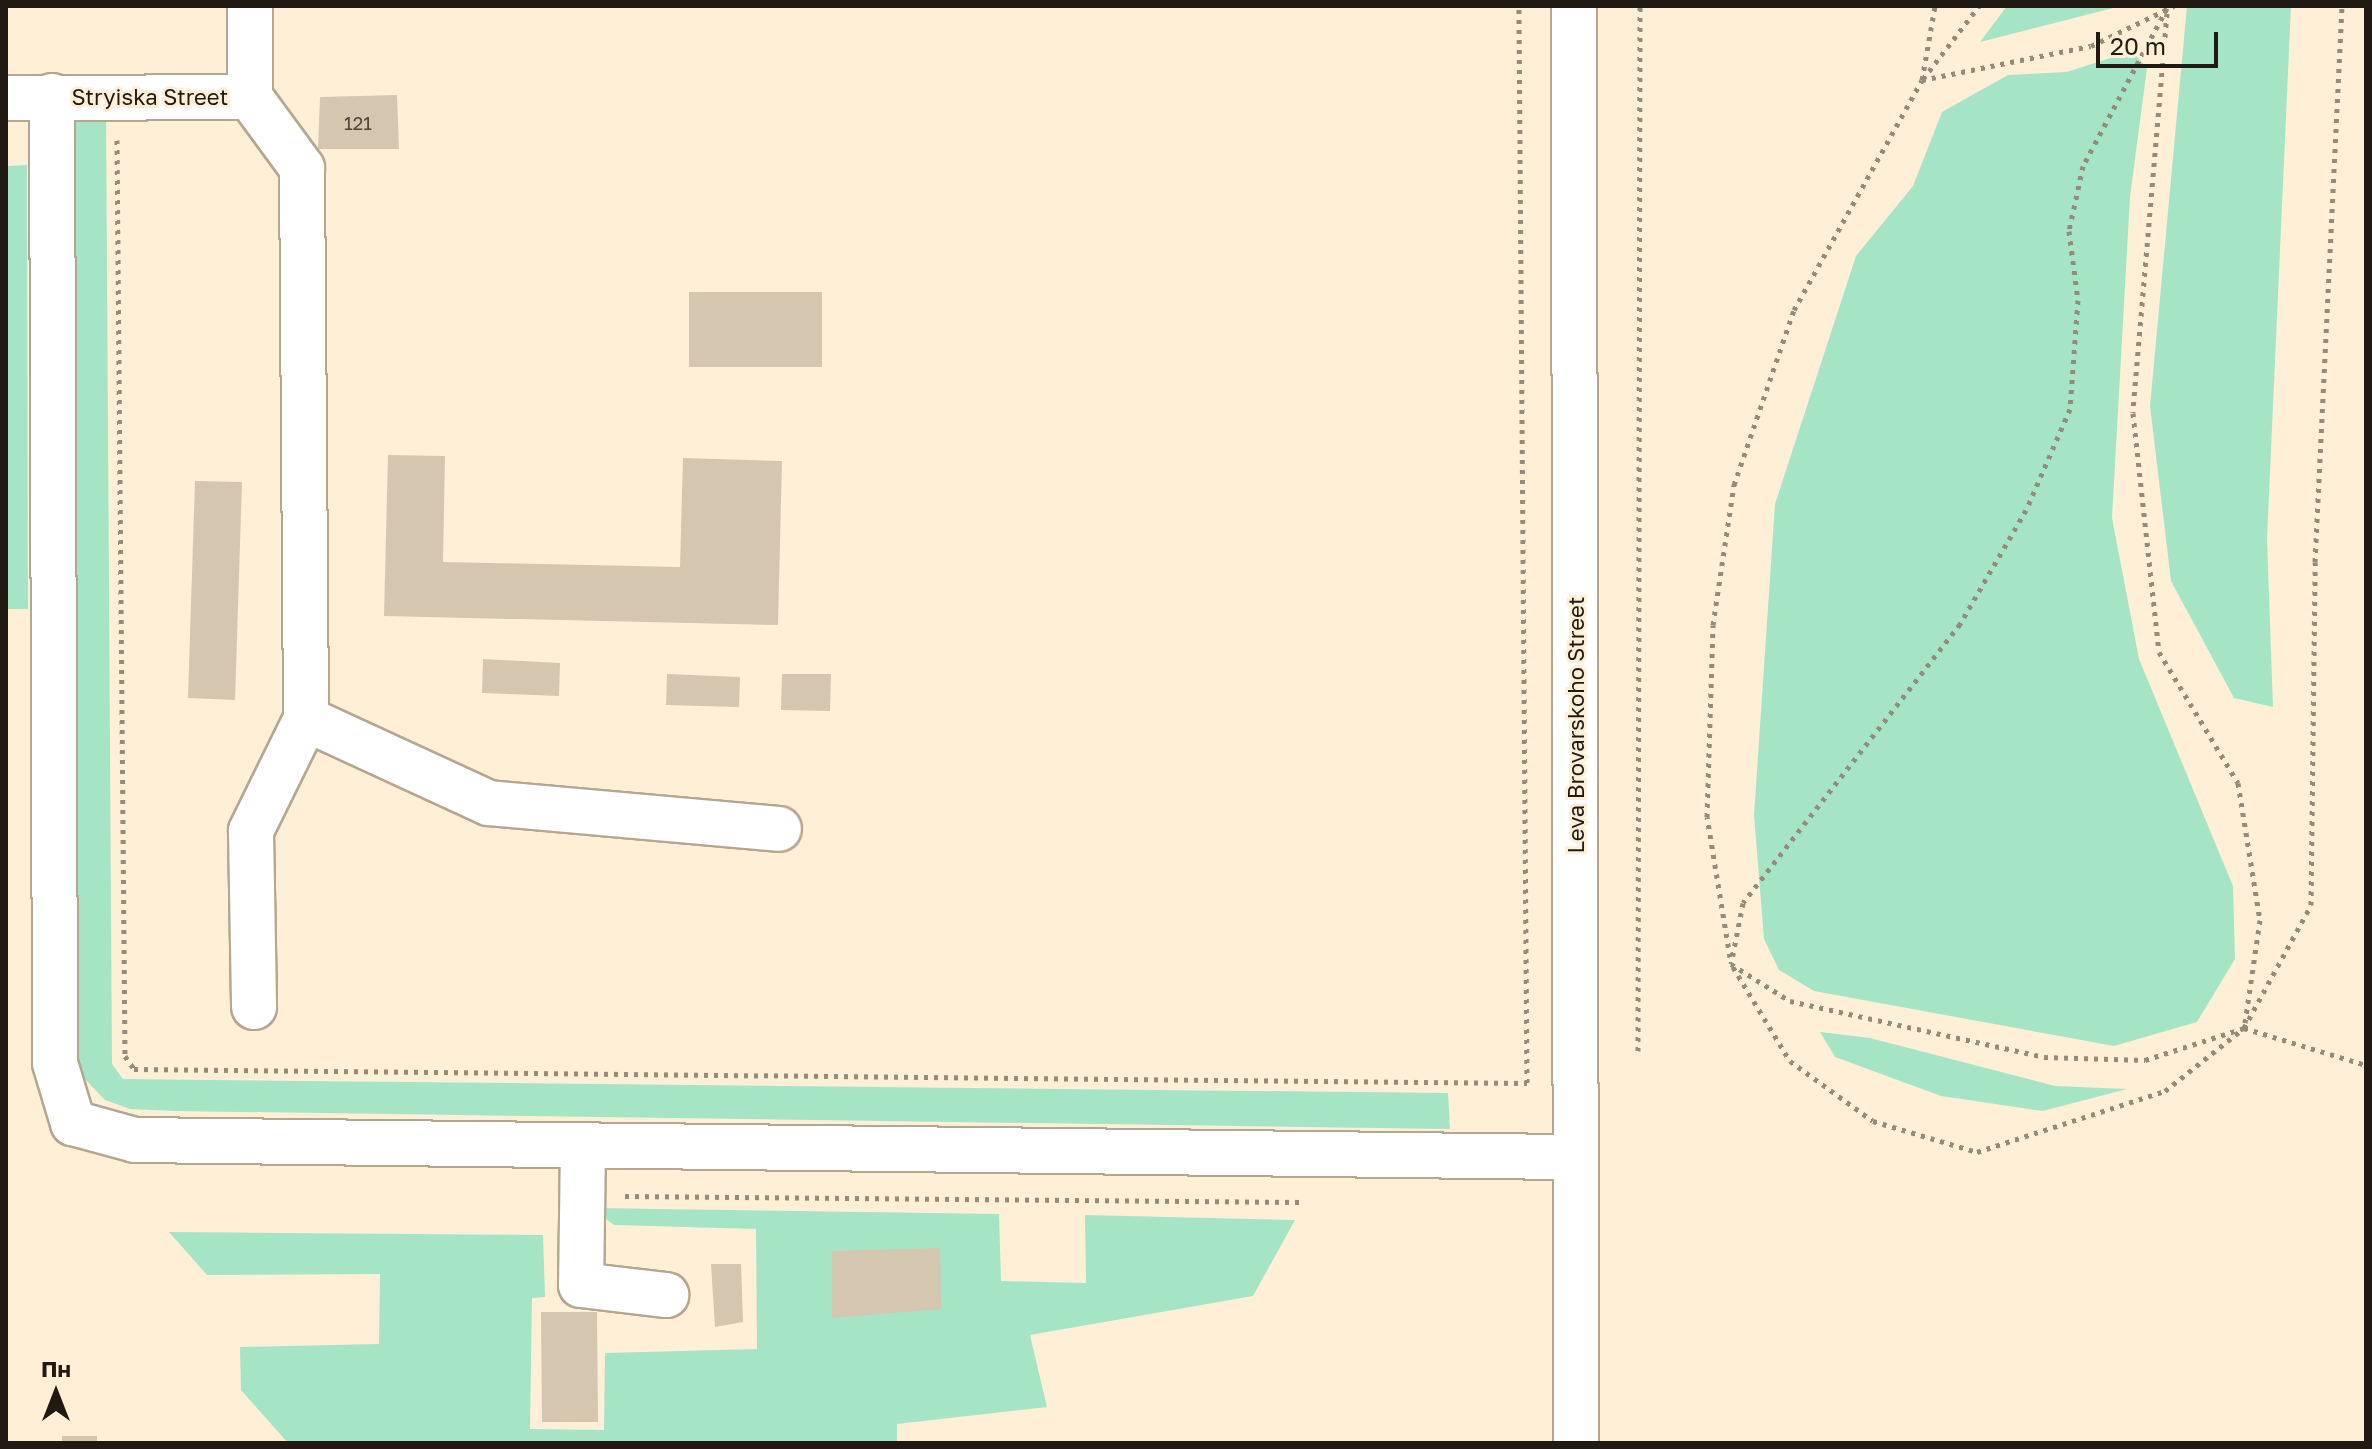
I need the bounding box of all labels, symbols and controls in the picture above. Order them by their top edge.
scale bar [2100,16,2222,66]
text: 20 m [2110,31,2166,60]
street label: Stryiska Street [72,84,228,110]
house number: 121 [344,112,372,134]
street label: Leva Brovarskoho Street [1563,597,1589,853]
north arrow [16,1353,96,1433]
text: Пн [41,1355,71,1382]

